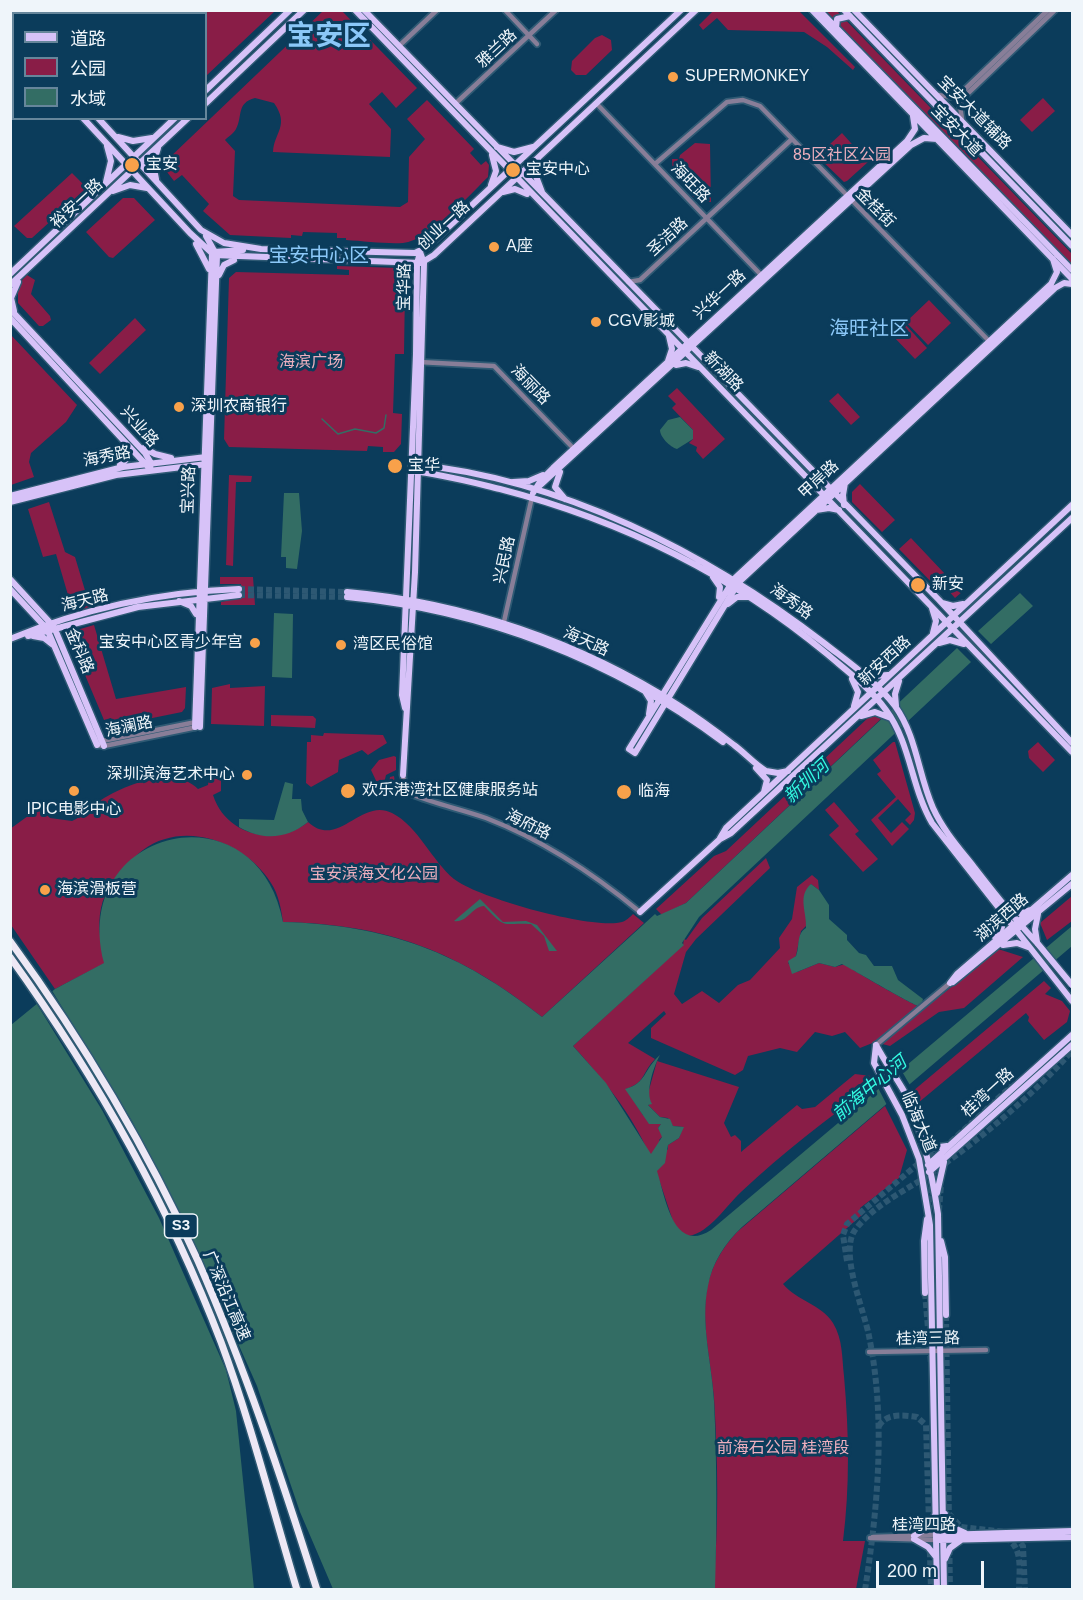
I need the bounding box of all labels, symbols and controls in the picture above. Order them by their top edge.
legend [12,12,207,120]
district label: 宝安区 [287,20,371,54]
street label: 雅兰路 [473,26,521,72]
text: 道路 [70,29,106,49]
text: 公园 [70,59,106,79]
place label: SUPERMONKEY [685,67,809,87]
marker: SUPERMONKEY [666,70,680,84]
street label: 宝安大道辅路 [933,72,1015,154]
text: 水域 [70,89,106,109]
street label: 宝安大道 [927,101,985,161]
park label: 85区社区公园 [793,146,891,166]
place label: 宝安 [146,155,178,175]
marker: 宝安 [123,156,141,174]
street label: 海旺路 [666,159,714,207]
place label: 宝安中心 [526,160,590,180]
marker: 宝安中心 [504,161,522,179]
street label: 裕安一路 [47,175,107,233]
street label: 金桂街 [851,184,899,232]
street label: 创业一路 [414,197,474,255]
street label: 圣洁路 [644,214,692,260]
place label: A座 [506,237,533,257]
marker: A座 [487,240,501,254]
district label: 宝安中心区 [269,244,369,268]
street label: 宝华路 [395,263,415,311]
street label: 兴华一路 [690,266,750,324]
place label: CGV影城 [608,312,675,332]
marker: CGV影城 [589,315,603,329]
district label: 海旺社区 [829,317,909,341]
street label: 新湖路 [699,348,747,396]
park label: 海滨广场 [279,353,343,373]
street label: 海丽路 [506,361,554,409]
place label: 深圳农商银行 [191,397,287,417]
marker: 深圳农商银行 [172,400,186,414]
street label: 兴业路 [116,403,162,451]
street label: 海秀路 [82,443,132,471]
place label: 宝华 [408,456,440,476]
marker: 宝华 [386,457,404,475]
street label: 甲岸路 [795,457,843,503]
street label: 宝兴路 [179,466,199,514]
street label: 兴民路 [491,535,519,585]
place label: 新安 [932,575,964,595]
marker: 新安 [909,576,927,594]
street label: 海秀路 [766,580,816,624]
street label: 海天路 [59,586,111,616]
street label: 海天路 [560,623,612,661]
street label: 金科路 [61,625,97,677]
street label: 新安西路 [855,632,915,690]
place label: 宝安中心区青少年宫 [99,633,243,653]
place label: 湾区民俗馆 [353,635,433,655]
marker: 宝安中心区青少年宫 [248,636,262,650]
marker: 湾区民俗馆 [334,638,348,652]
street label: 海澜路 [104,713,154,741]
water label: 新圳河 [780,756,834,808]
place label: 深圳滨海艺术中心 [107,765,235,785]
marker: 深圳滨海艺术中心 [240,768,254,782]
place label: 欢乐港湾社区健康服务站 [362,781,538,801]
marker: 欢乐港湾社区健康服务站 [339,782,357,800]
place label: 临海 [638,782,670,802]
marker: 临海 [615,783,633,801]
marker: IPIC电影中心 [67,784,81,798]
place label: IPIC电影中心 [26,800,122,820]
street label: 海府路 [502,806,554,844]
park label: 宝安滨海文化公园 [310,865,438,885]
place label: 海滨滑板营 [57,880,137,900]
marker: 海滨滑板营 [38,883,52,897]
street label: 湖滨西路 [972,890,1032,946]
water label: 前海中心河 [829,1052,911,1126]
street label: 桂湾一路 [958,1064,1018,1122]
street label: 临海大道 [897,1089,939,1155]
road number: S3 [164,1214,198,1238]
street label: 广深沿江高速 [198,1248,254,1344]
street label: 桂湾三路 [896,1329,960,1349]
park label: 前海石公园 桂湾段 [717,1439,849,1459]
street label: 桂湾四路 [892,1516,956,1536]
scale bar [879,1549,987,1587]
text: 200 m [887,1561,937,1581]

